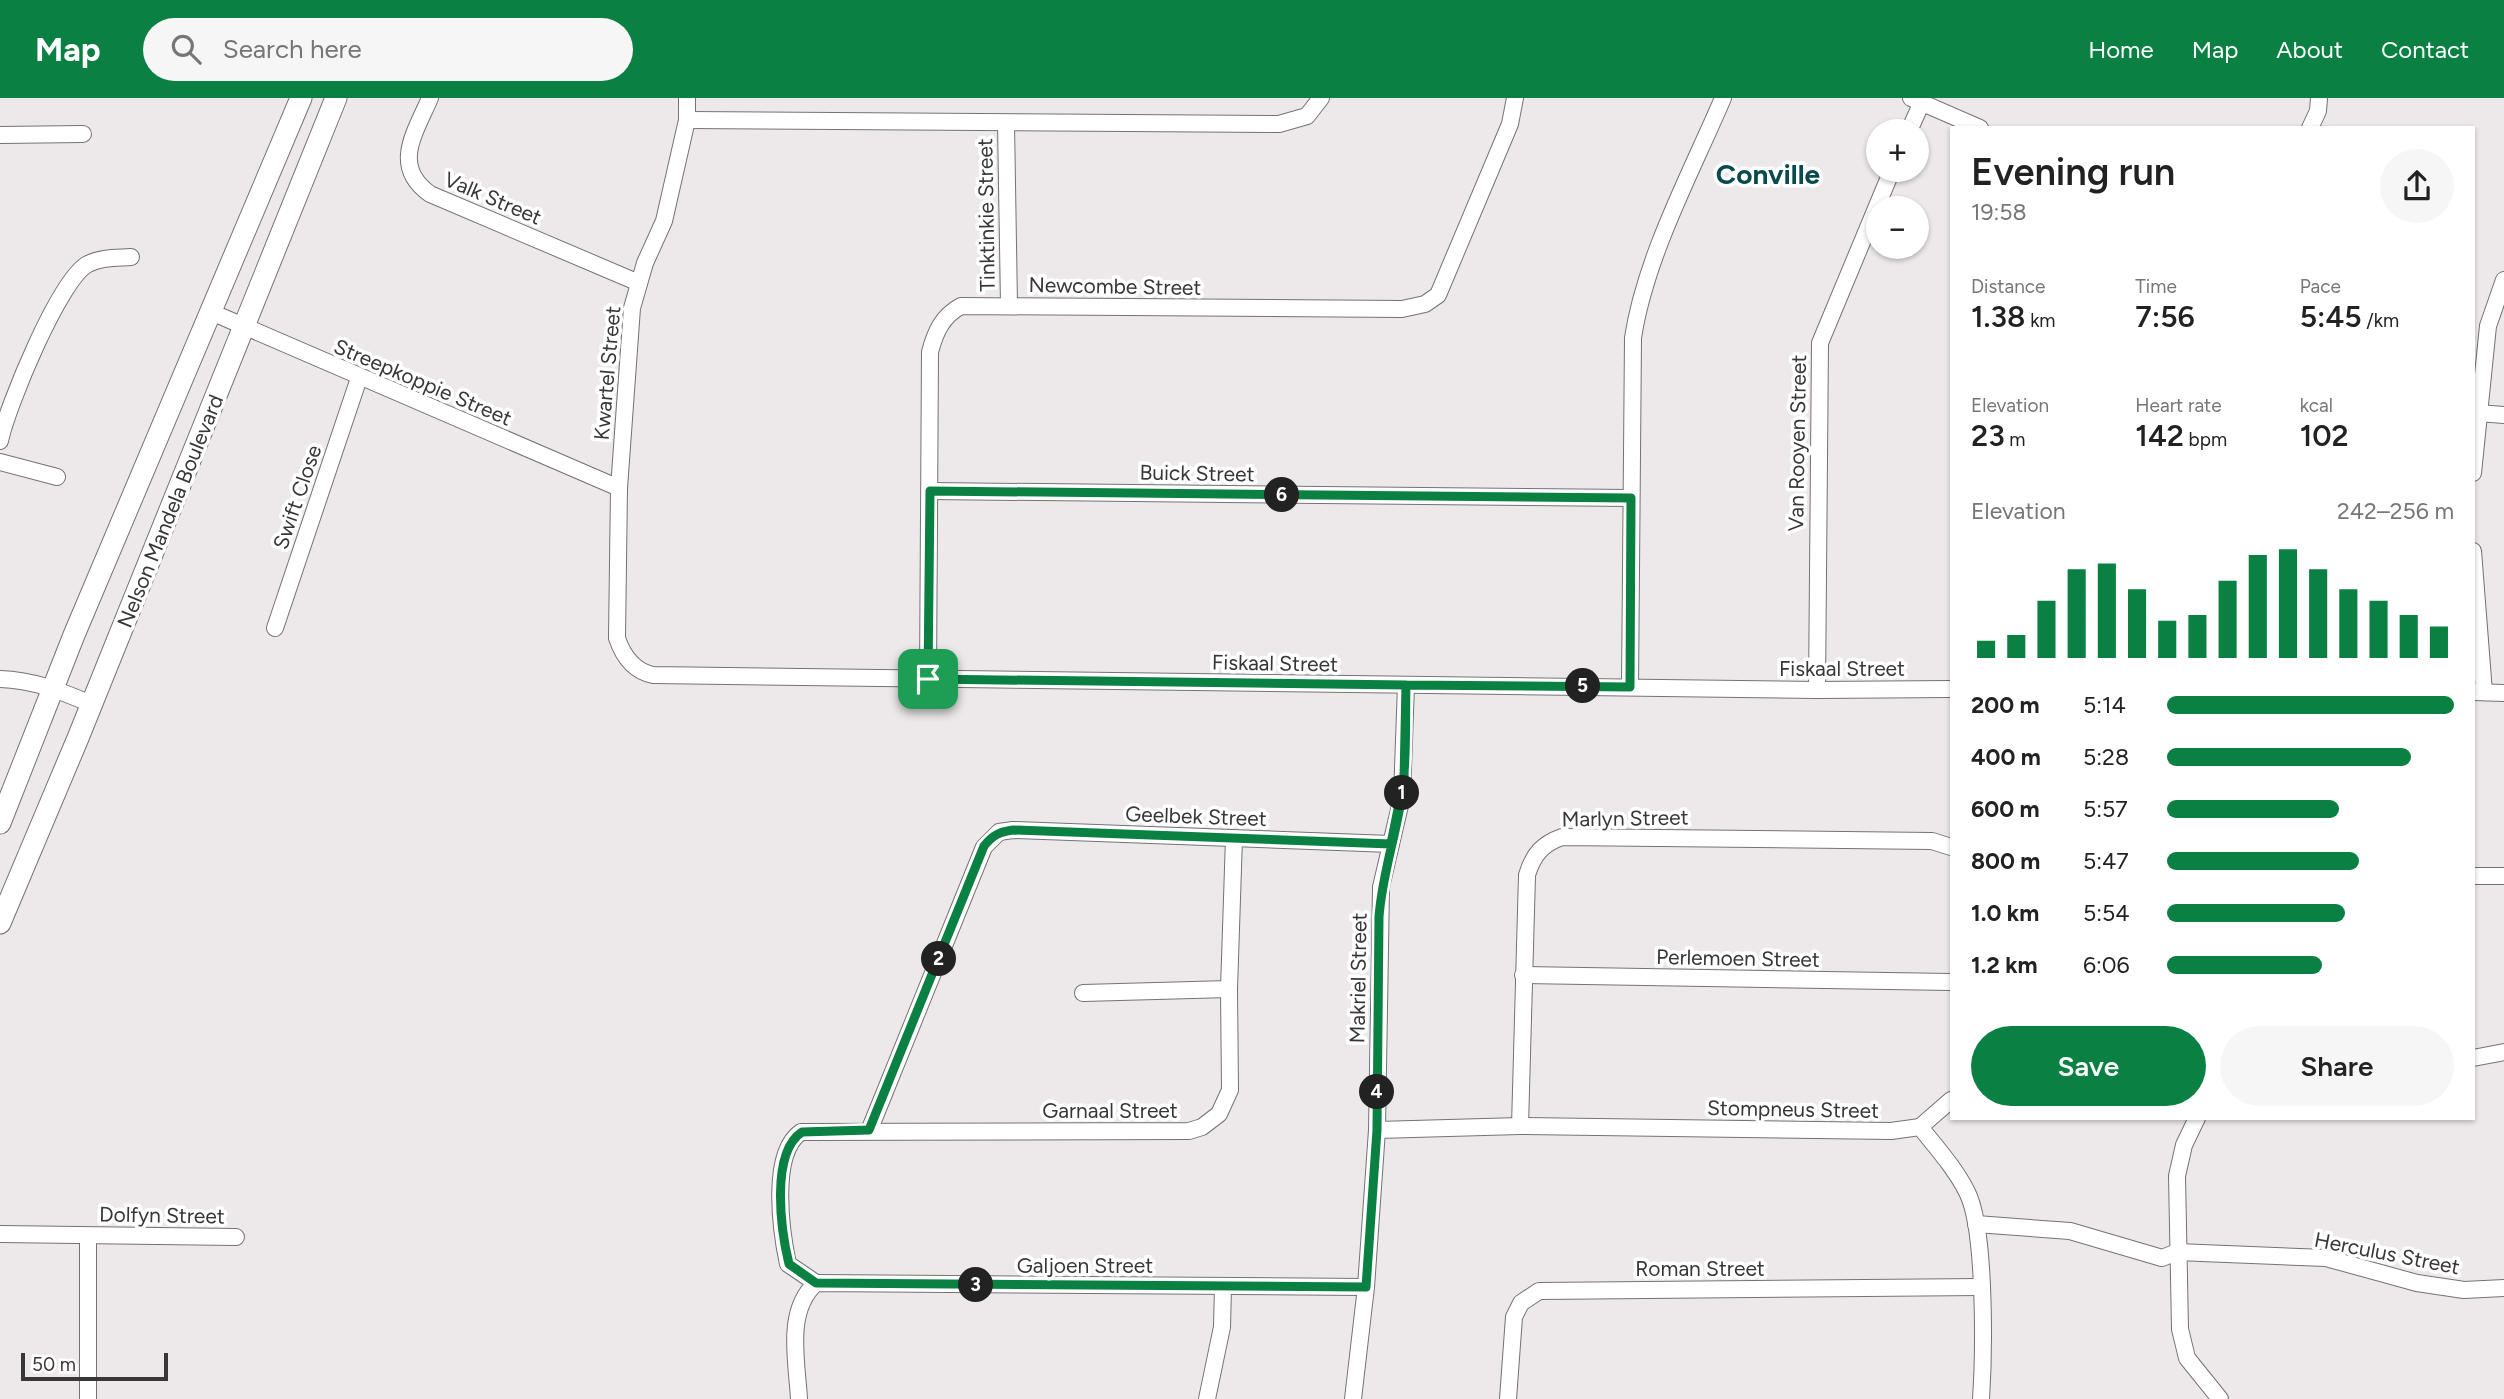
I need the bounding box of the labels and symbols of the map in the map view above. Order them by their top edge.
street label: Tinktinkie Street [972,138,1000,292]
district label: Conville [1716,157,1820,191]
street label: Valk Street [441,166,545,230]
street label: Newcombe Street [1028,272,1202,300]
street label: Kwartel Street [589,305,625,441]
street label: Streepkoppie Street [330,333,516,431]
street label: Van Rooyen Street [1783,354,1811,531]
street label: Nelson Mandela Boulevard [112,391,228,631]
street label: Swift Close [268,442,326,552]
street label: Buick Street [1139,459,1255,487]
pin: 6 [1264,478,1300,512]
pin [898,649,958,709]
street label: Fiskaal Street [1212,649,1338,677]
street label: Fiskaal Street [1779,656,1905,681]
pin: 5 [1566,668,1600,704]
pin: 1 [1384,776,1420,810]
street label: Geelbek Street [1125,801,1267,831]
street label: Marlyn Street [1561,804,1689,832]
street label: Makriel Street [1344,912,1372,1044]
pin: 2 [922,942,956,976]
street label: Perlemoen Street [1656,944,1820,972]
pin: 4 [1360,1074,1394,1110]
street label: Stompneus Street [1707,1095,1879,1123]
street label: Garnaal Street [1042,1098,1178,1123]
street label: Dolfyn Street [99,1201,225,1229]
street label: Herculus Street [2312,1227,2462,1279]
street label: Galjoen Street [1017,1253,1153,1278]
street label: Roman Street [1635,1256,1765,1281]
pin: 3 [958,1268,993,1302]
scale bar [21,1350,168,1382]

